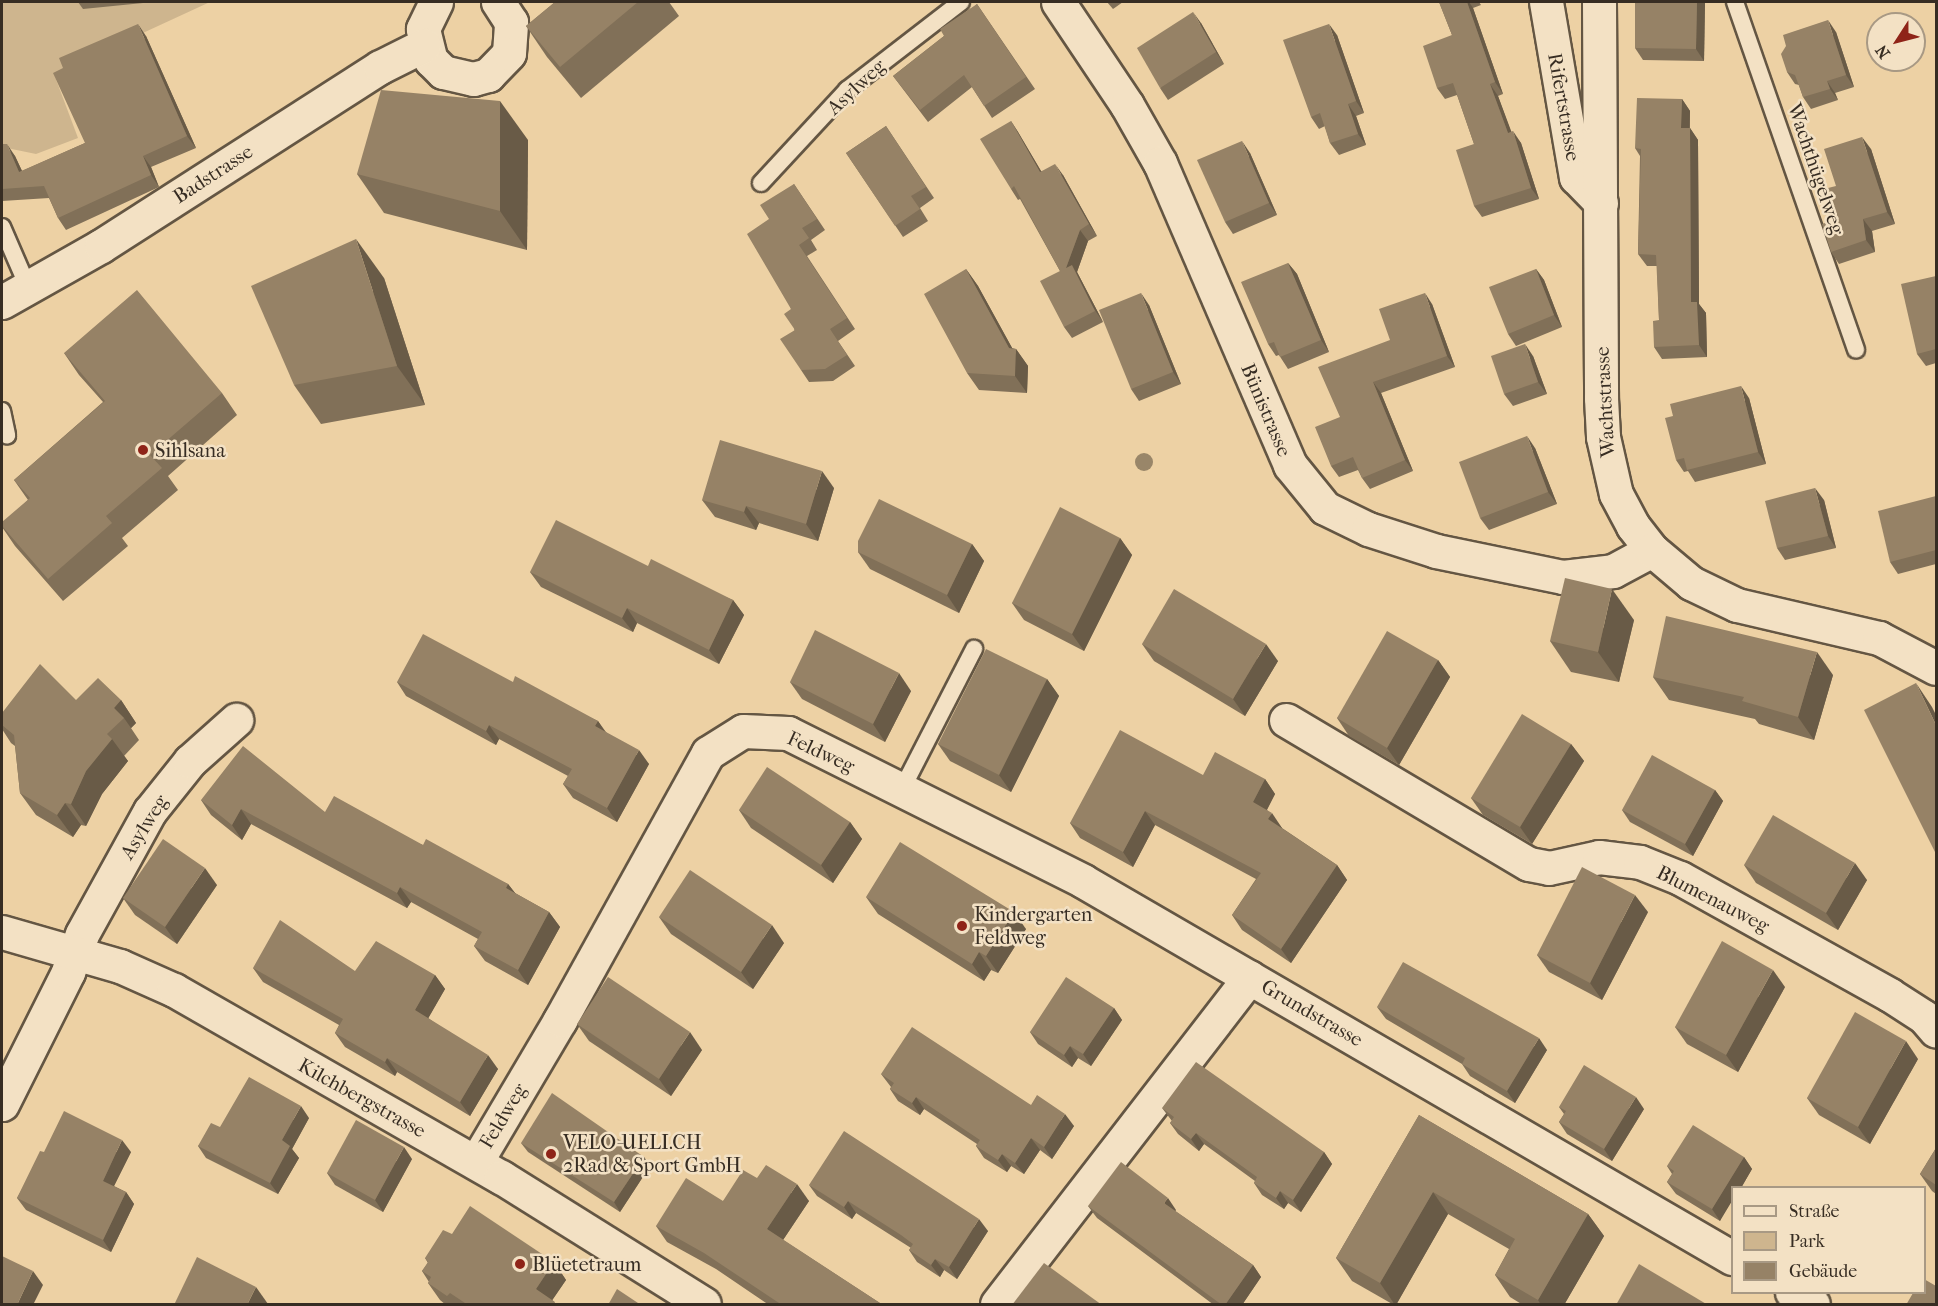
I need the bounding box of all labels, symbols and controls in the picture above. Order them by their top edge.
north arrow [1866,12,1926,72]
text: N [1871,41,1894,62]
street label: Rifertstrasse [1543,51,1585,163]
street label: Asylweg [822,54,890,120]
street label: Wachthügelweg [1782,100,1850,238]
street label: Badstrasse [169,139,257,209]
street label: Wachtstrasse [1590,346,1620,458]
street label: Bünistrasse [1236,360,1296,460]
place label: Sihlsana [155,438,225,462]
marker: Sihlsana [136,443,150,457]
street label: Feldweg [783,726,859,778]
street label: Asylweg [115,790,173,864]
street label: Blumenauweg [1653,860,1773,938]
place label: Kindergarten Feldweg [974,903,1092,950]
marker: Kindergarten Feldweg [955,919,969,933]
street label: Grundstrasse [1257,974,1367,1052]
street label: Kilchbergstrasse [294,1053,430,1143]
street label: Feldweg [474,1079,532,1153]
place label: VELO-UELI.CH 2Rad & Sport GmbH [563,1130,741,1177]
marker: VELO-UELI.CH 2Rad & Sport GmbH [544,1147,558,1161]
legend [1731,1186,1926,1294]
text: Straße [1789,1201,1839,1222]
text: Park [1789,1231,1825,1252]
place label: Blüetetraum [532,1252,641,1276]
marker: Blüetetraum [513,1257,527,1271]
text: Gebäude [1789,1261,1857,1282]

